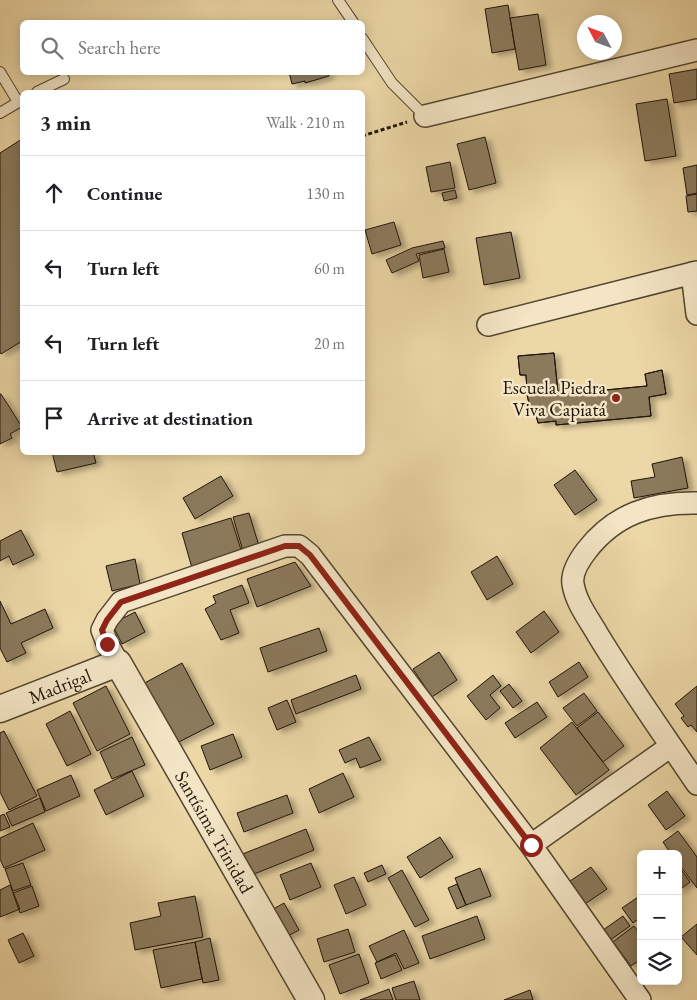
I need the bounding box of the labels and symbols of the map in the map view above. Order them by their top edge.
north arrow [577,15,622,60]
place label: Escuela Piedra Viva Capiatá [502,375,606,422]
marker: Escuela Piedra Viva Capiatá [610,392,622,404]
route end [96,633,119,656]
street label: Madrigal [25,662,95,709]
street label: Santísima Trinidad [170,766,260,898]
route start [520,834,543,857]

